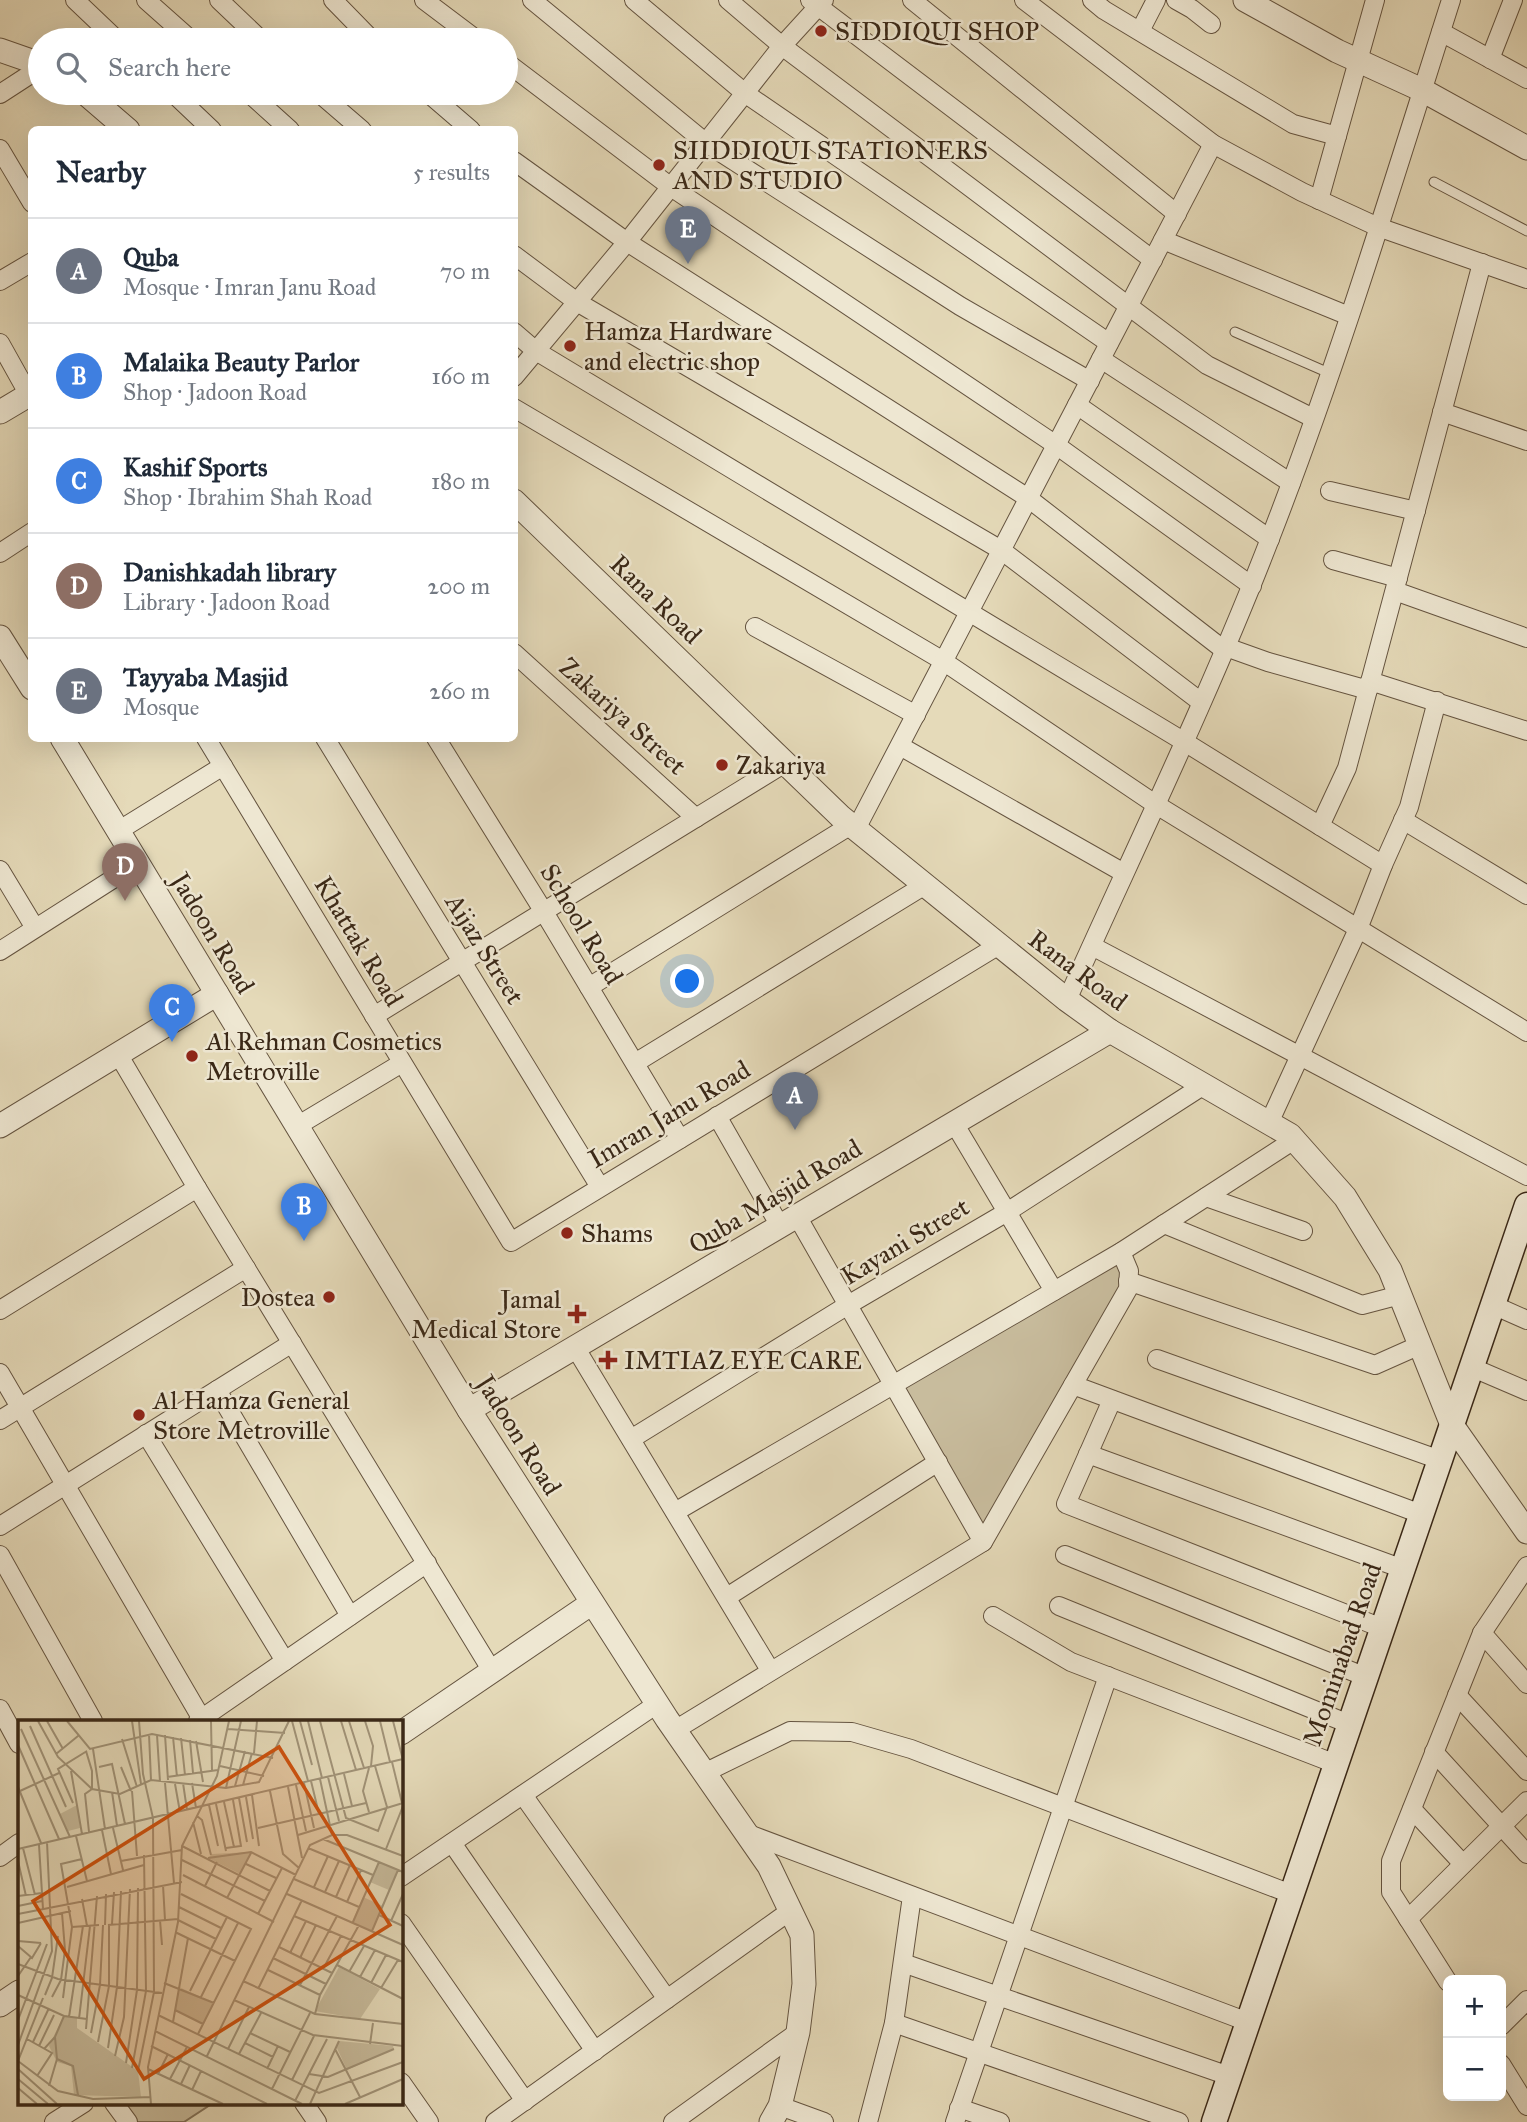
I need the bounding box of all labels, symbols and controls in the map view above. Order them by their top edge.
place label: SIDDIQUI SHOP [835,15,1039,47]
marker: SIDDIQUI SHOP [813,23,829,39]
search box [28,28,518,105]
icon: search [52,48,90,86]
text: Search here [108,51,231,83]
place label: SIIDDIQUI STATIONERS AND STUDIO [672,134,988,196]
text: Nearby [56,154,146,190]
marker: SIIDDIQUI STATIONERS AND STUDIO [651,157,667,173]
text: 5 results [413,158,490,186]
pin: E [665,206,711,264]
text: Quba [123,241,179,273]
text: A [71,257,87,285]
text: 70 m [440,257,490,285]
text: Mosque · Imran Janu Road [123,273,376,301]
place label: Hamza Hardware and electric shop [584,315,772,377]
marker: Hamza Hardware and electric shop [562,338,578,354]
text: Malaika Beauty Parlor [123,346,359,378]
text: B [71,362,87,390]
text: 160 m [432,362,490,390]
text: Shop · Jadoon Road [123,378,307,406]
text: Kashif Sports [123,451,268,483]
text: C [71,467,87,495]
text: 180 m [431,467,490,495]
text: Shop · Ibrahim Shah Road [123,483,372,511]
street label: Rana Road [603,547,709,651]
text: Danishkadah library [123,556,336,588]
text: D [70,572,88,600]
text: 200 m [428,572,490,600]
text: Library · Jadoon Road [123,588,330,616]
street label: Zakariya Street [553,651,693,781]
text: Tayyaba Masjid [123,661,288,693]
text: E [71,677,87,705]
text: 260 m [429,677,490,705]
text: Mosque [123,693,199,721]
place label: Zakariya [736,749,826,781]
marker: Zakariya [714,757,730,773]
pin: D [102,843,148,901]
street label: School Road [534,858,630,990]
street label: Jadoon Road [163,864,262,999]
street label: Khattak Road [308,870,410,1012]
street label: Aijaz Street [438,887,531,1010]
street label: Rana Road [1022,923,1134,1017]
your location [670,964,704,998]
pin: C [149,984,195,1042]
place label: Al Rehman Cosmetics Metroville [205,1025,442,1087]
marker: Al Rehman Cosmetics Metroville [184,1048,200,1064]
street label: Imran Janu Road [582,1053,756,1175]
pin: A [772,1072,818,1130]
street label: Quba Masjid Road [683,1132,867,1260]
pin: B [281,1183,327,1241]
street label: Kayani Street [835,1190,975,1292]
place label: Shams [581,1217,653,1249]
marker: Shams [559,1225,575,1241]
place label: Dostea [241,1281,315,1313]
place label: Jamal Medical Store [411,1283,561,1345]
marker: Dostea [321,1289,337,1305]
marker: Jamal Medical Store [567,1304,587,1324]
place label: IMTIAZ EYE CARE [624,1344,862,1376]
marker: IMTIAZ EYE CARE [598,1350,618,1370]
street label: Jadoon Road [468,1366,568,1501]
place label: Al Hamza General Store Metroville [152,1384,350,1446]
marker: Al Hamza General Store Metroville [131,1407,147,1423]
street label: Mominabad Road [1296,1558,1388,1750]
inset map [18,1720,402,2104]
map controls [1443,1975,1506,2101]
button: + [1443,1975,1506,2038]
button: − [1443,2038,1506,2101]

